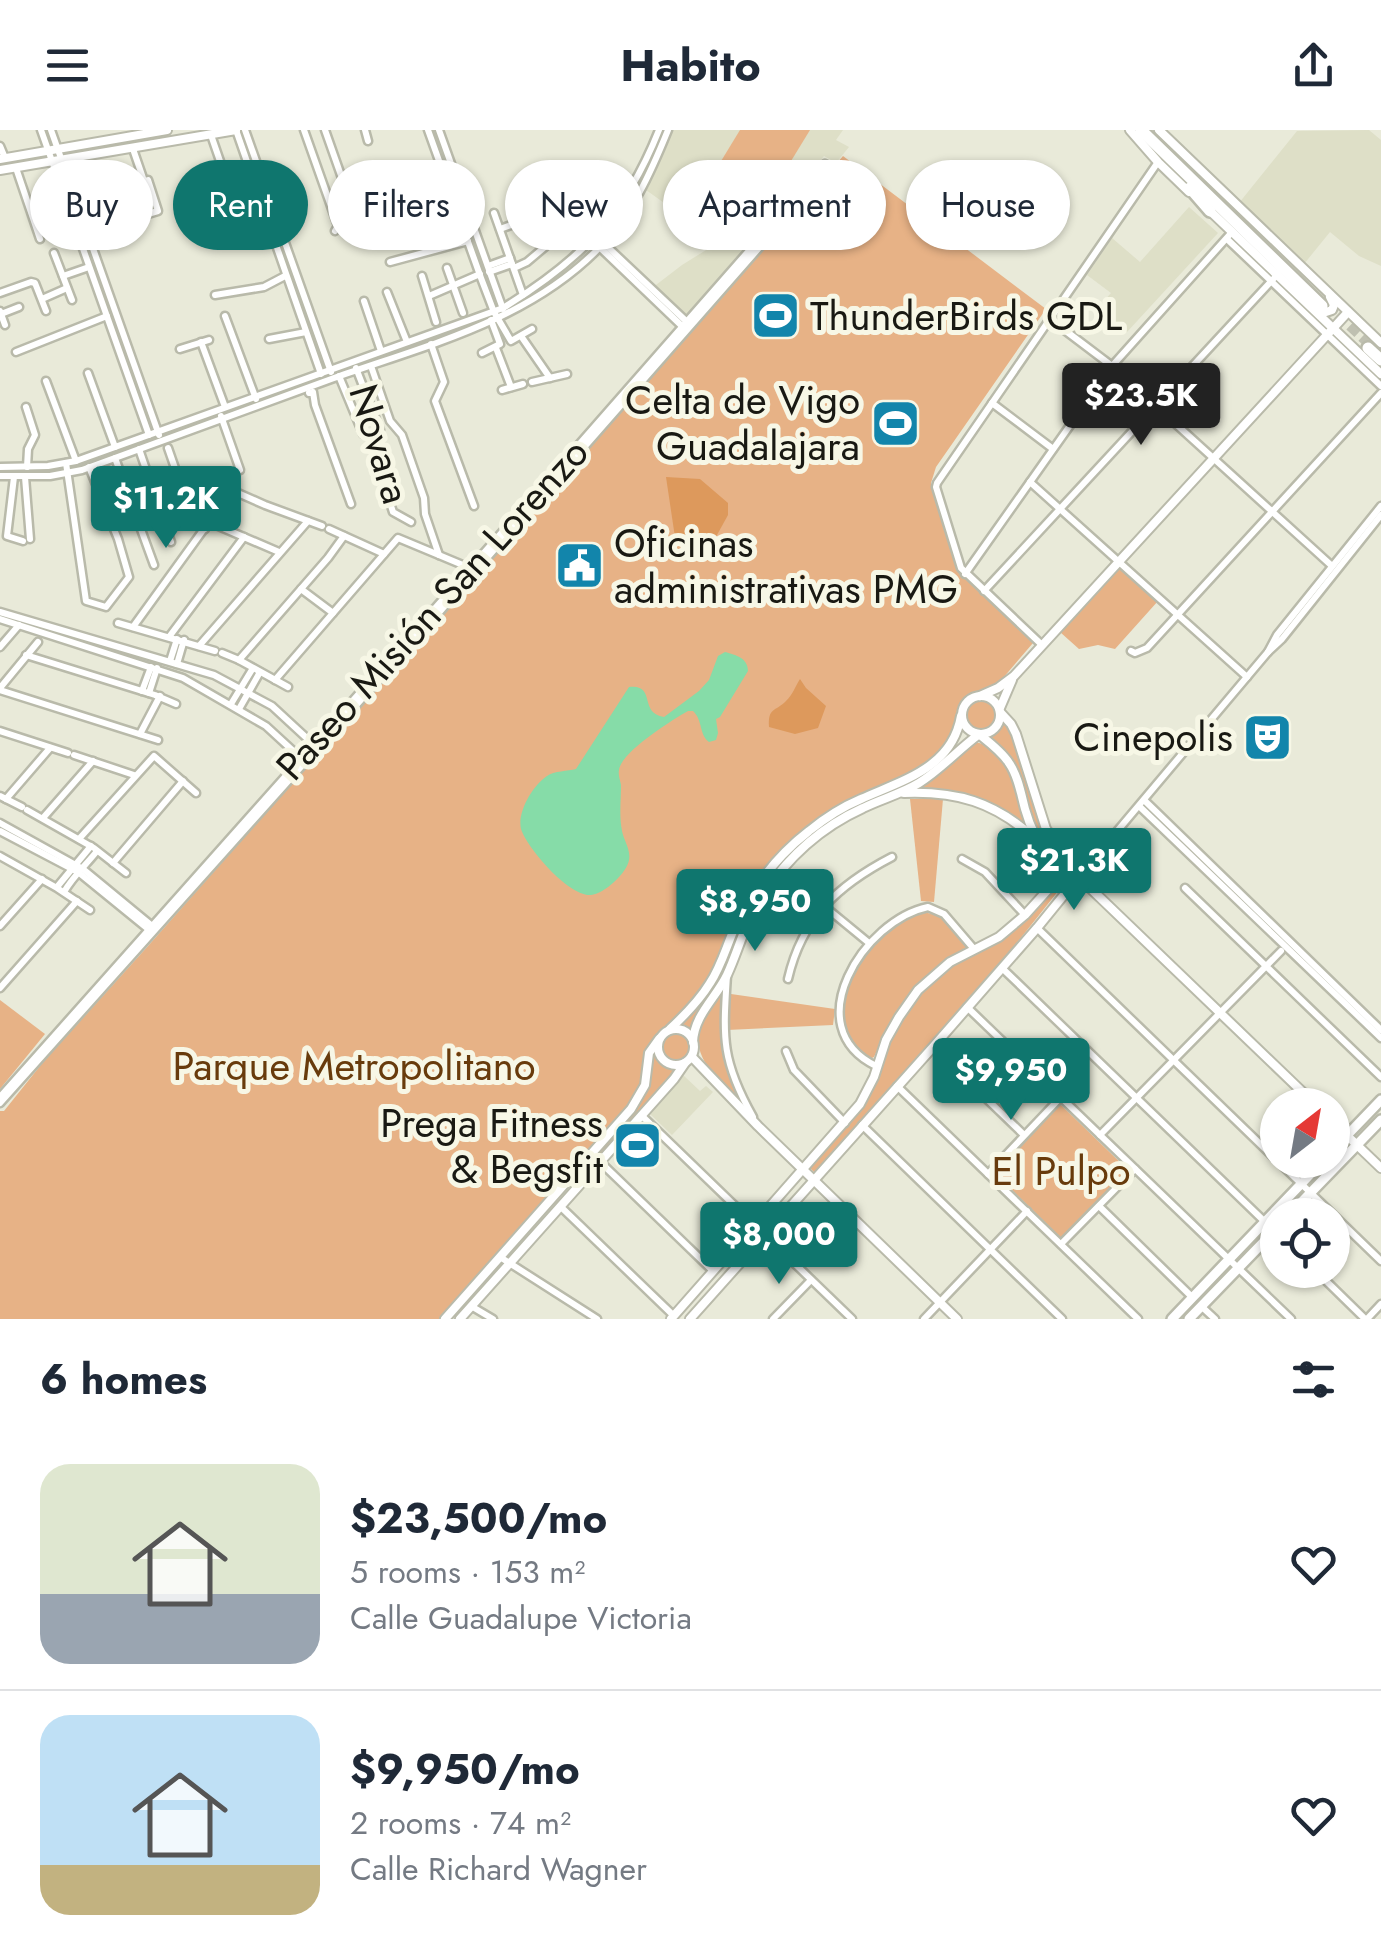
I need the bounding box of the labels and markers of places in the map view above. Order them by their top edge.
place label: ThunderBirds GDL [810,287,1122,345]
sports icon: ThunderBirds GDL [749,290,801,342]
pin: $23.5K [1060,363,1222,448]
place label: Celta de Vigo Guadalajara [625,371,860,475]
sports icon: Celta de Vigo Guadalajara [869,397,921,449]
pin: $11.2K [85,466,247,551]
place label: Oficinas administrativas PMG [614,514,958,618]
public building icon: Oficinas administrativas PMG [553,540,605,592]
place label: Cinepolis [1073,708,1233,766]
theatre icon: Cinepolis [1242,711,1294,763]
pin: $21.3K [993,828,1155,913]
pin: $8,950 [674,869,836,954]
pin: $9,950 [930,1038,1092,1123]
place label: Prega Fitness & Begsfit [380,1094,603,1198]
sports icon: Prega Fitness & Begsfit [612,1120,664,1172]
pin: $8,000 [698,1202,860,1287]

